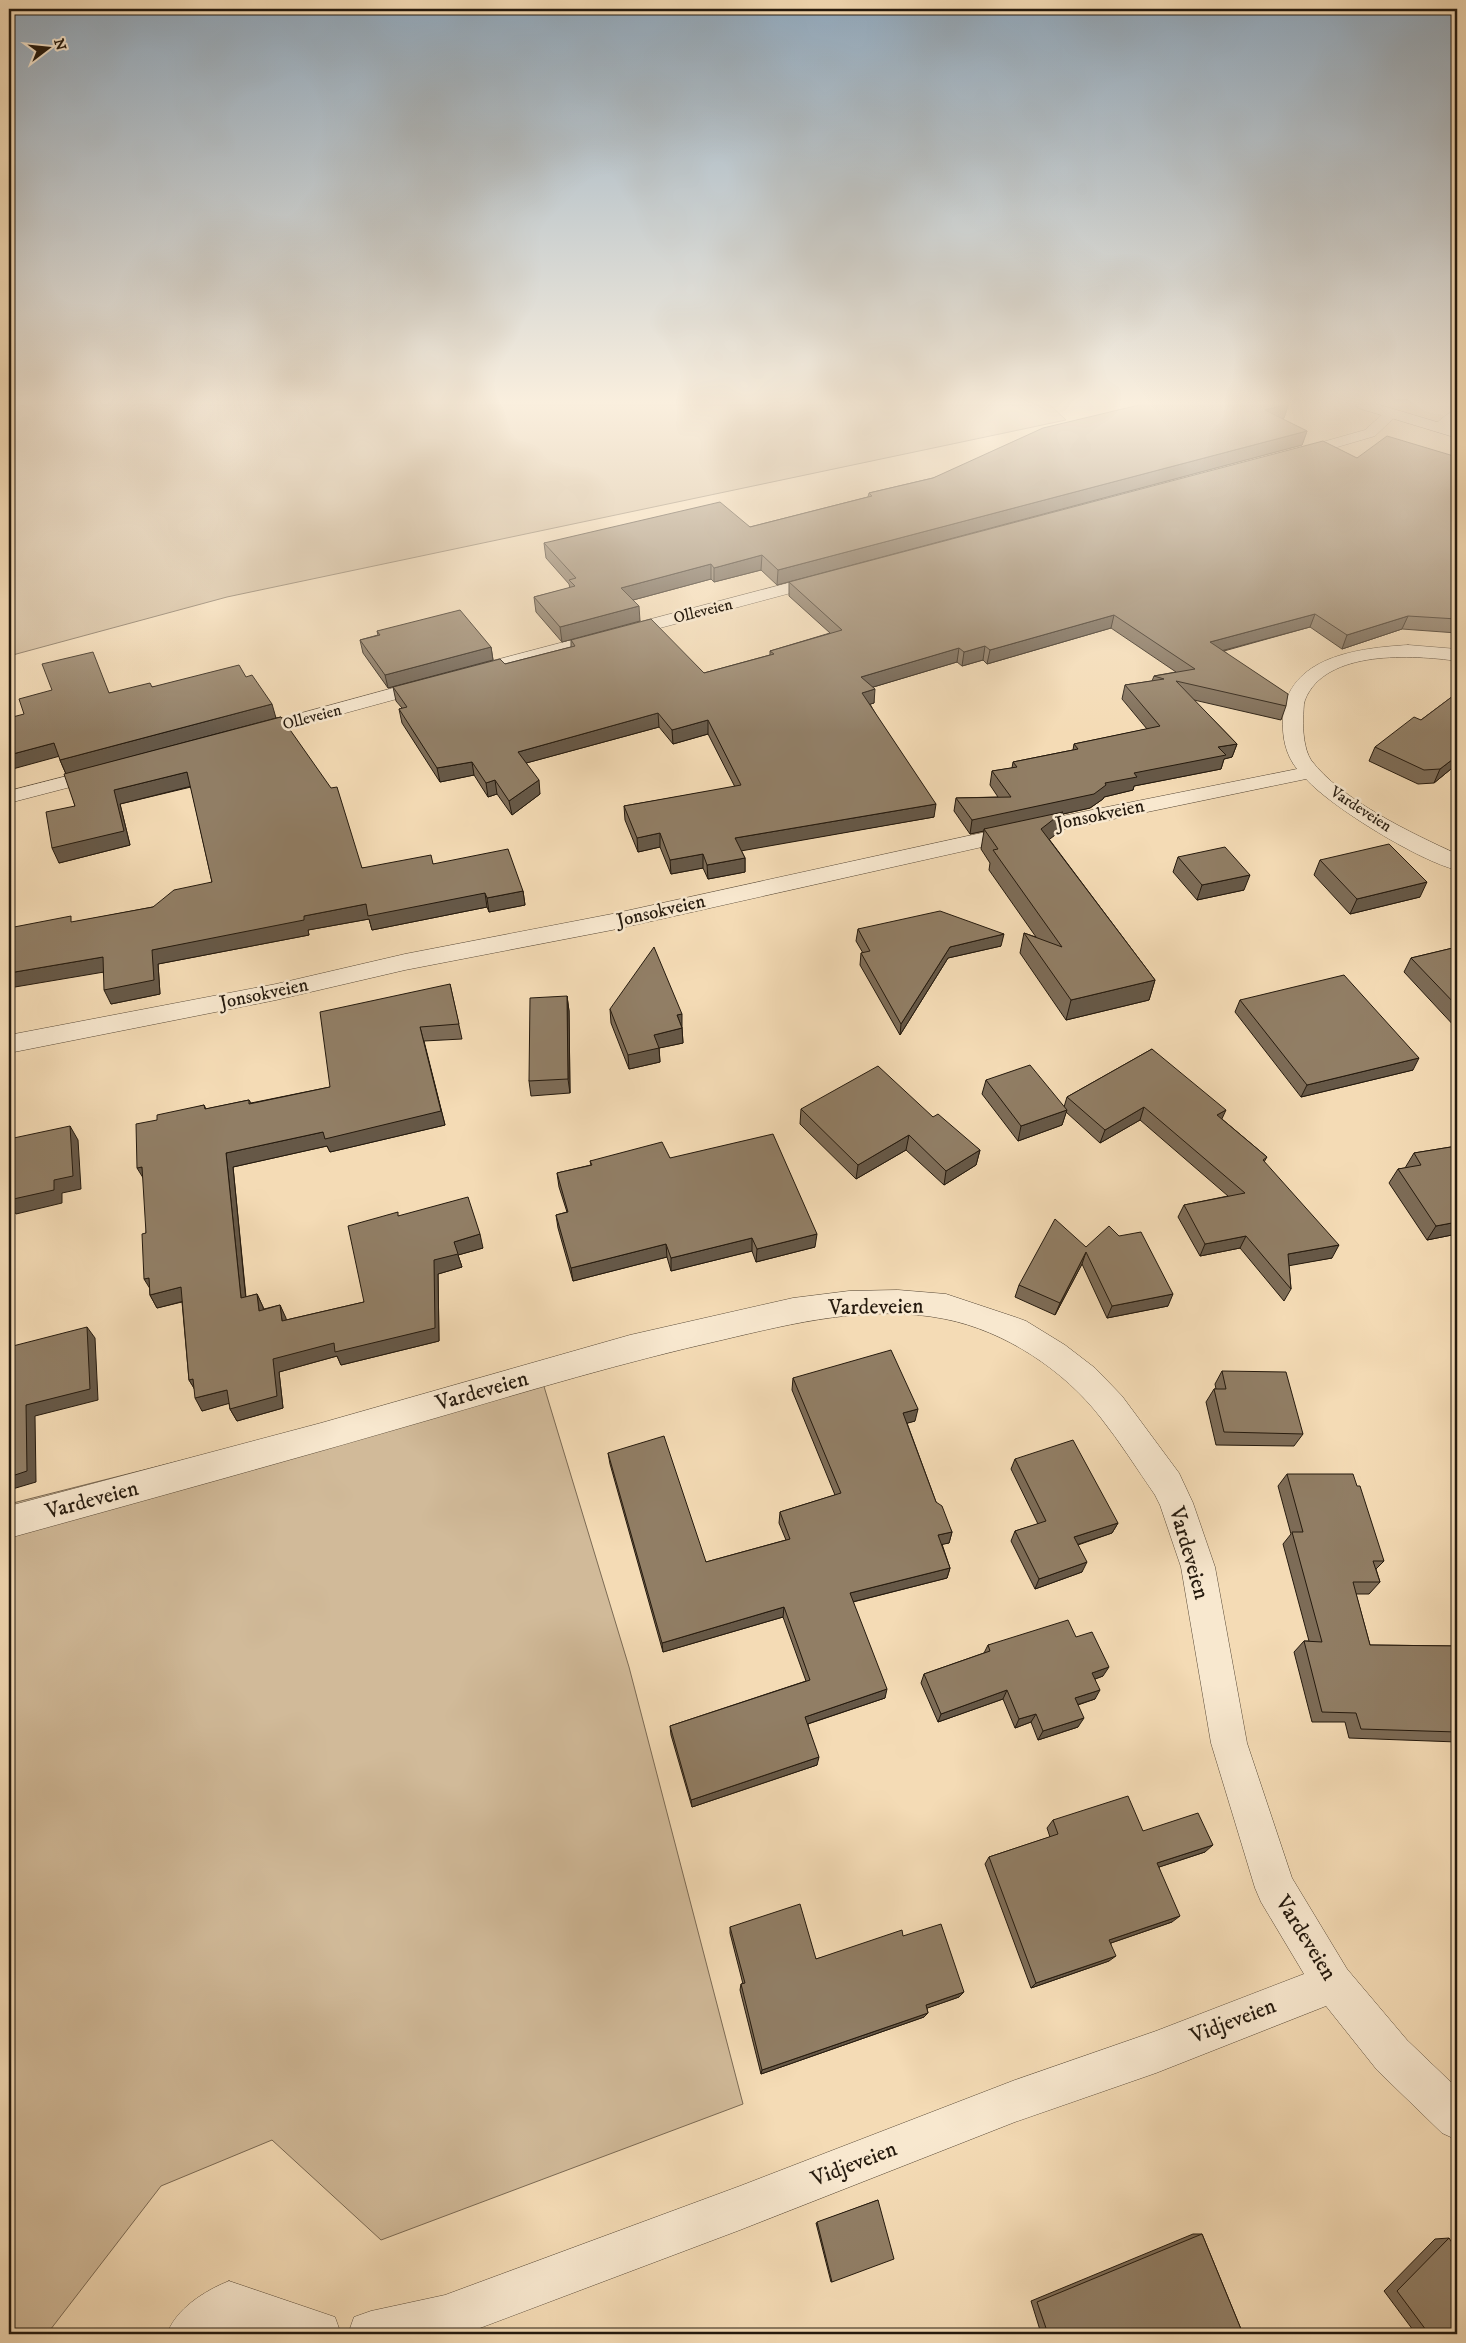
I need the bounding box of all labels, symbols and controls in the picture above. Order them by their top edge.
north arrow [22,22,72,72]
text: N [49,37,70,53]
street label: Olleveien [671,594,735,628]
street label: Olleveien [280,699,344,734]
street label: Vardeveien [1326,781,1396,837]
street label: Jonsokveien [1052,794,1147,836]
street label: Jonsokveien [613,890,708,933]
street label: Jonsokveien [216,973,311,1015]
street label: Vardeveien [827,1293,924,1321]
street label: Vardeveien [432,1365,532,1417]
street label: Vardeveien [42,1475,142,1526]
street label: Vardeveien [1163,1503,1215,1603]
street label: Vardeveien [1269,1890,1343,1986]
street label: Vidjeveien [1185,1992,1280,2050]
street label: Vidjeveien [806,2135,901,2193]

